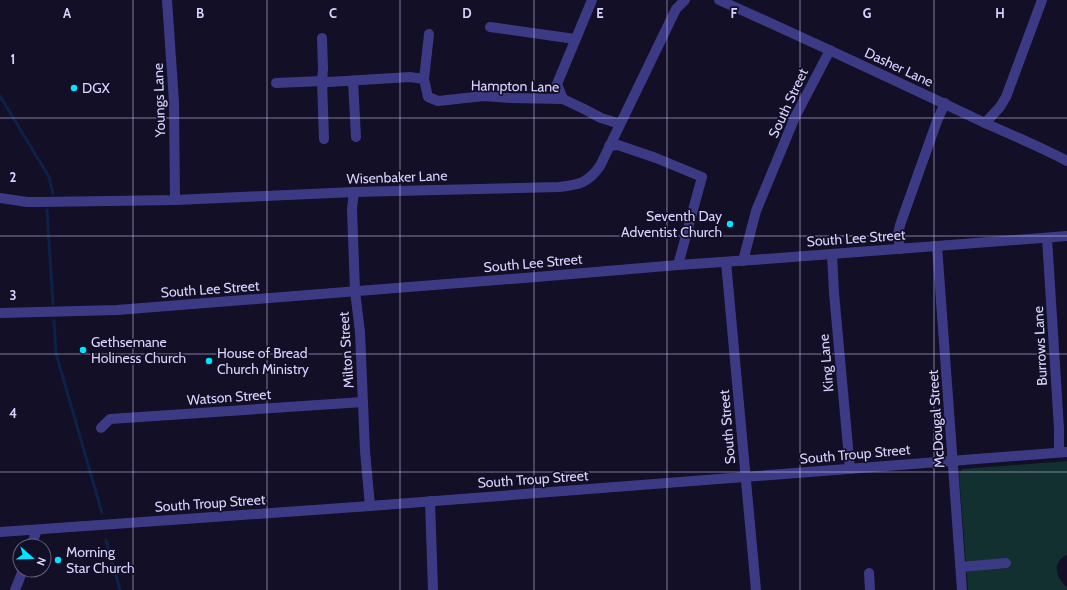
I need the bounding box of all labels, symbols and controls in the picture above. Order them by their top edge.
text: A [63,5,72,21]
text: B [196,5,204,21]
text: C [329,5,337,21]
text: D [462,5,472,21]
text: E [596,5,604,21]
text: F [731,5,738,21]
text: G [863,5,872,21]
text: H [995,5,1005,21]
street label: Dasher Lane [862,43,936,91]
text: 1 [11,51,15,67]
street label: Youngs Lane [149,63,169,138]
street label: South Street [764,65,812,141]
street label: Hampton Lane [471,76,559,96]
place label: DGX [82,79,111,97]
marker: DGX [69,83,79,93]
street label: Wisenbaker Lane [346,166,448,188]
text: 2 [10,169,17,185]
place label: Seventh Day Adventist Church [621,207,722,241]
marker: Seventh Day Adventist Church [725,219,735,229]
street label: South Lee Street [806,226,906,250]
street label: South Lee Street [483,250,583,276]
street label: South Lee Street [160,277,260,301]
text: 3 [9,287,17,303]
street label: Burrows Lane [1029,306,1051,386]
street label: Milton Street [334,311,358,389]
place label: Gethsemane Holiness Church [91,333,186,367]
street label: King Lane [815,333,837,393]
place label: House of Bread Church Ministry [217,344,309,378]
marker: Gethsemane Holiness Church [78,345,88,355]
marker: House of Bread Church Ministry [204,356,214,366]
street label: McDougal Street [924,369,948,469]
street label: Watson Street [186,385,272,409]
street label: South Street [715,389,739,465]
text: 4 [9,405,17,421]
street label: South Troup Street [799,440,911,468]
street label: South Troup Street [477,466,589,492]
street label: South Troup Street [154,490,266,516]
north arrow [12,538,52,578]
place label: Morning Star Church [66,543,135,577]
text: N [33,555,49,567]
marker: Morning Star Church [53,555,63,565]

